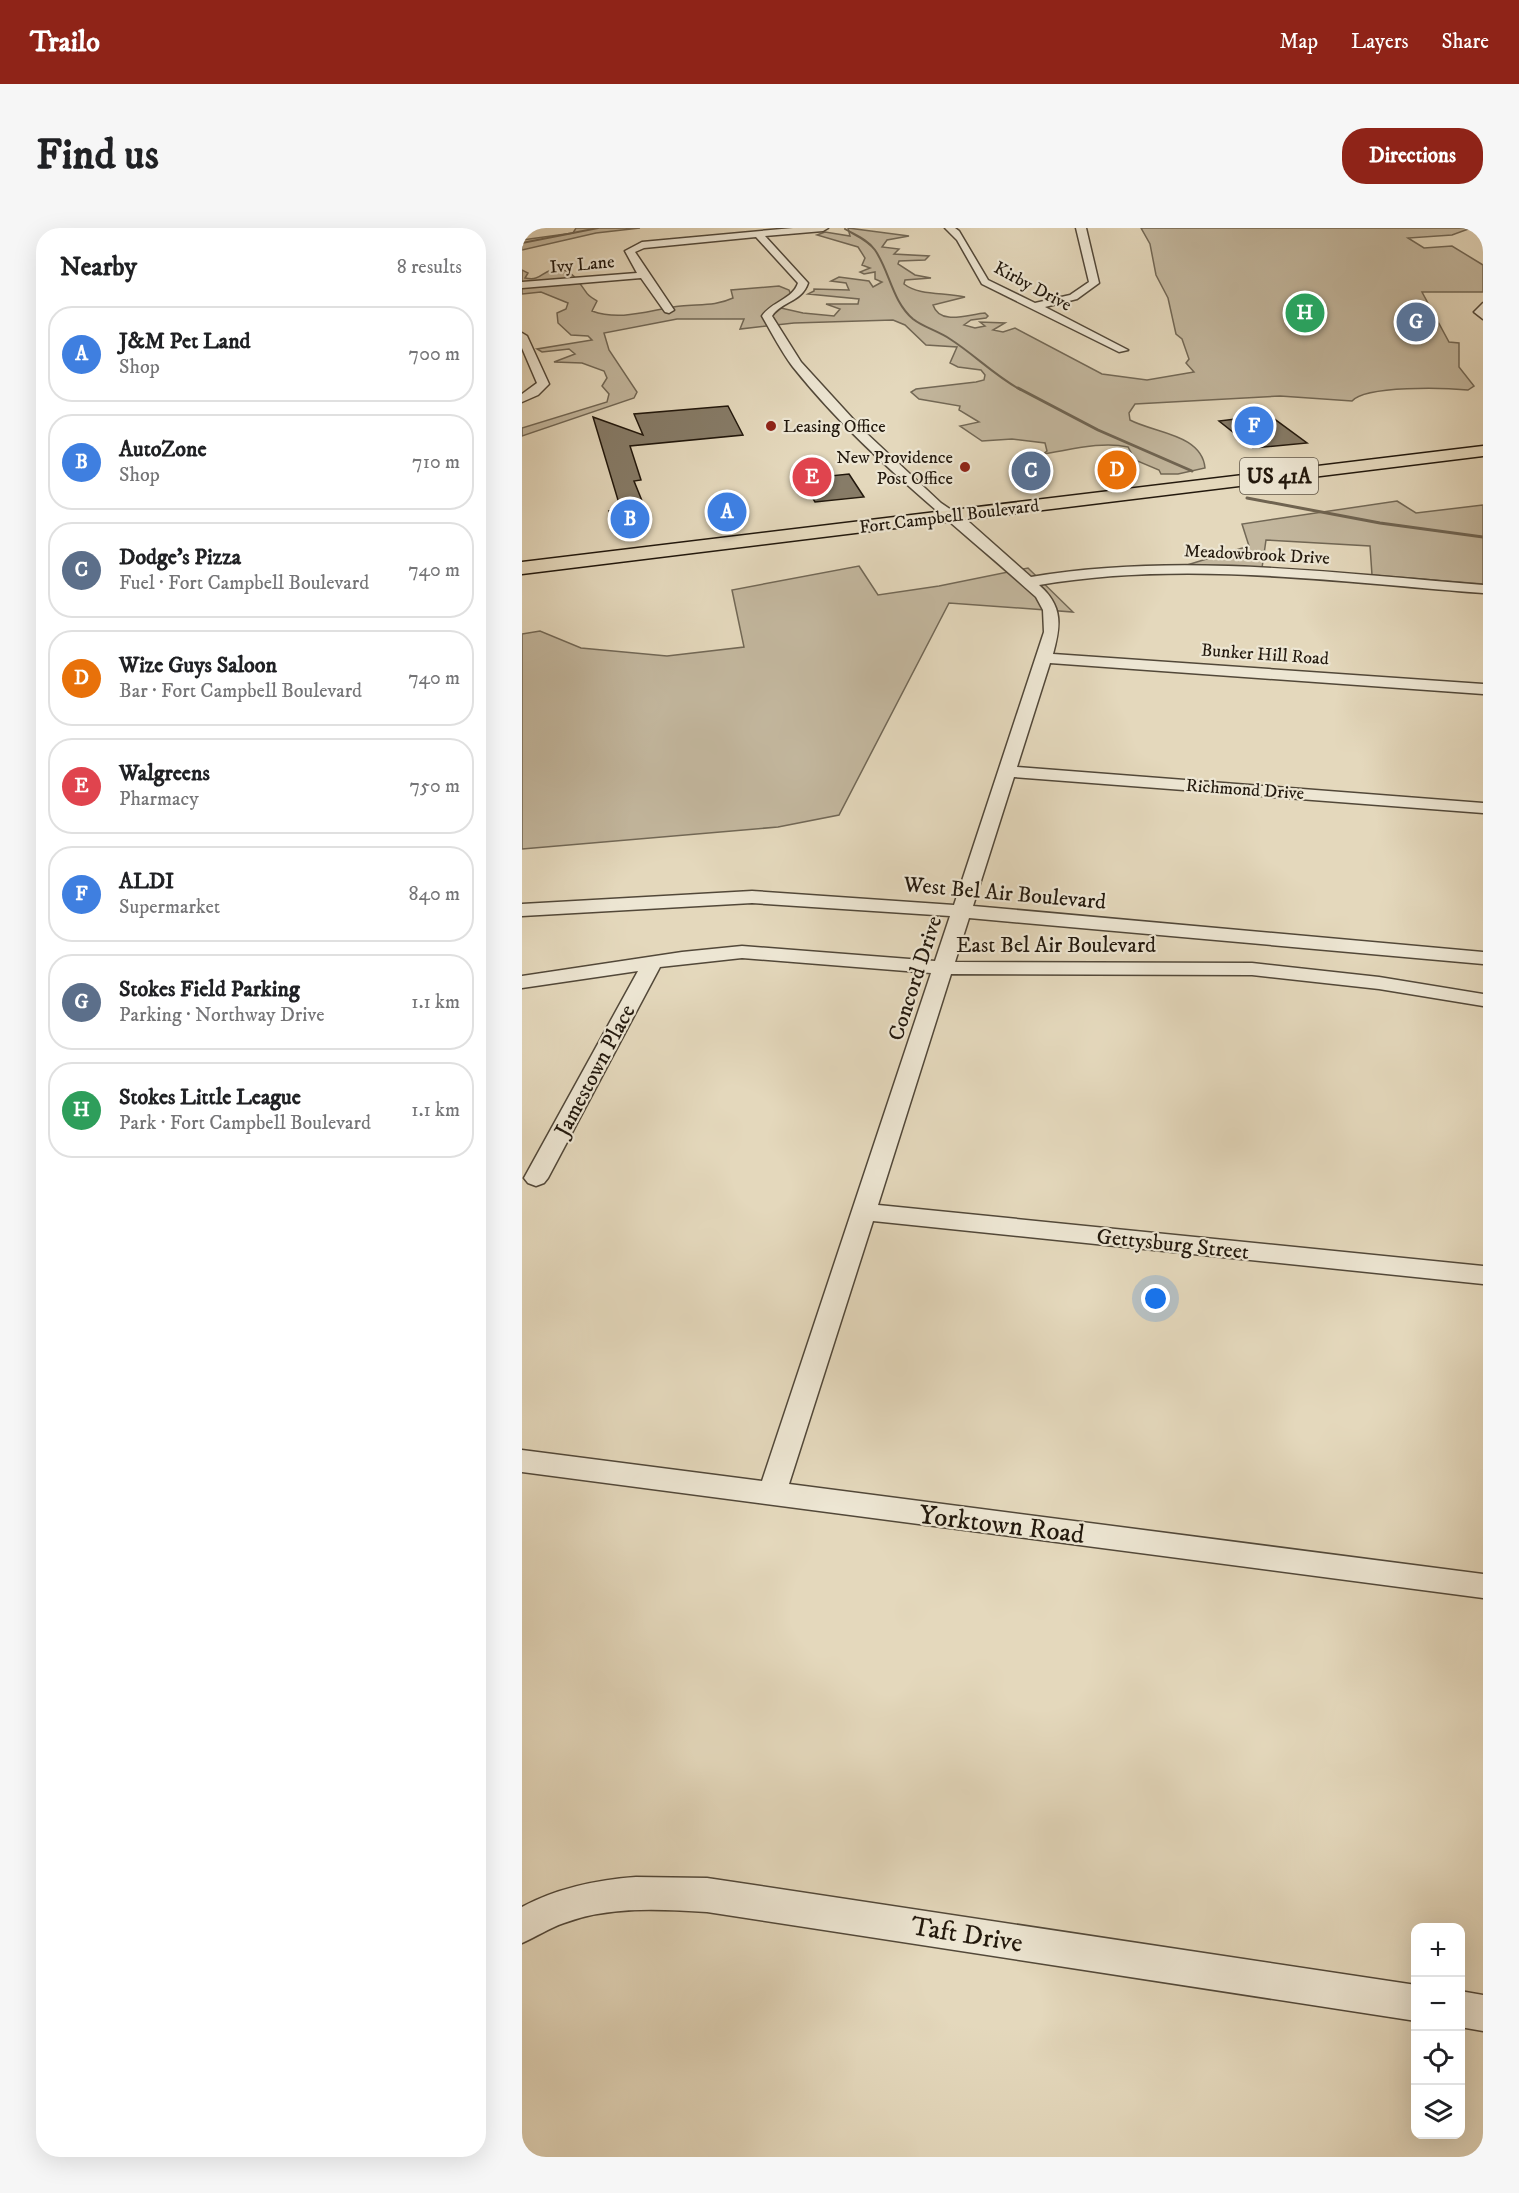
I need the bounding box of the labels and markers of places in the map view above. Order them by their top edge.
pin: H [1286,290,1324,335]
pin: G [1396,300,1436,344]
pin: F [1234,404,1274,448]
place label: Leasing Office [783,416,886,438]
marker: Leasing Office [764,419,778,433]
place label: New Providence Post Office [836,447,953,490]
pin: C [1012,448,1050,494]
pin: D [1098,448,1136,492]
pin: E [792,454,832,500]
marker: New Providence Post Office [958,460,972,474]
pin: A [708,490,746,534]
pin: B [610,496,650,542]

